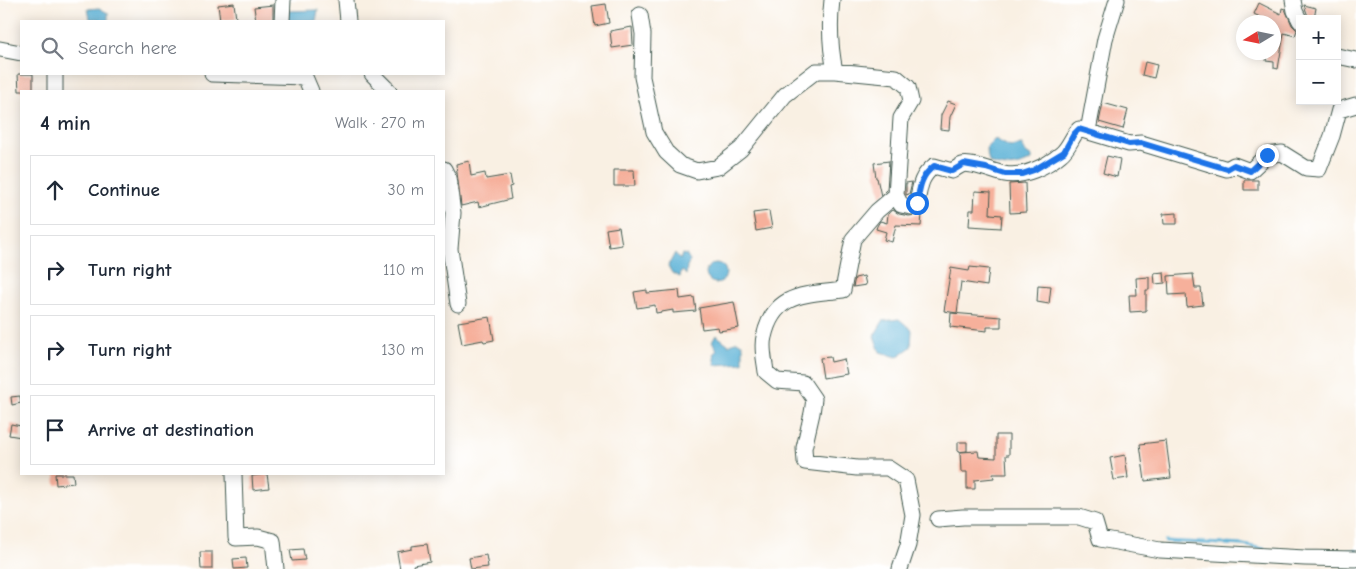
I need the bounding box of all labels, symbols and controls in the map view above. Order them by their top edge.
north arrow [1236,15,1281,60]
map controls [1296,15,1341,105]
button: + [1296,15,1341,60]
search box [20,20,445,75]
icon: search [38,34,66,62]
text: Search here [78,37,177,59]
button: − [1296,60,1341,105]
text: 4 min [40,111,91,135]
text: Walk · 270 m [335,114,425,132]
route end [1256,144,1279,167]
icon: ahead [41,176,69,204]
text: Continue [88,179,160,201]
text: 30 m [388,181,424,199]
route start [906,192,929,215]
icon: right [41,256,69,284]
text: Turn right [88,259,172,281]
text: 110 m [383,261,424,279]
icon: right [41,336,69,364]
text: Turn right [88,339,172,361]
text: 130 m [381,341,424,359]
icon: arrive [41,416,69,444]
text: Arrive at destination [88,419,254,441]

